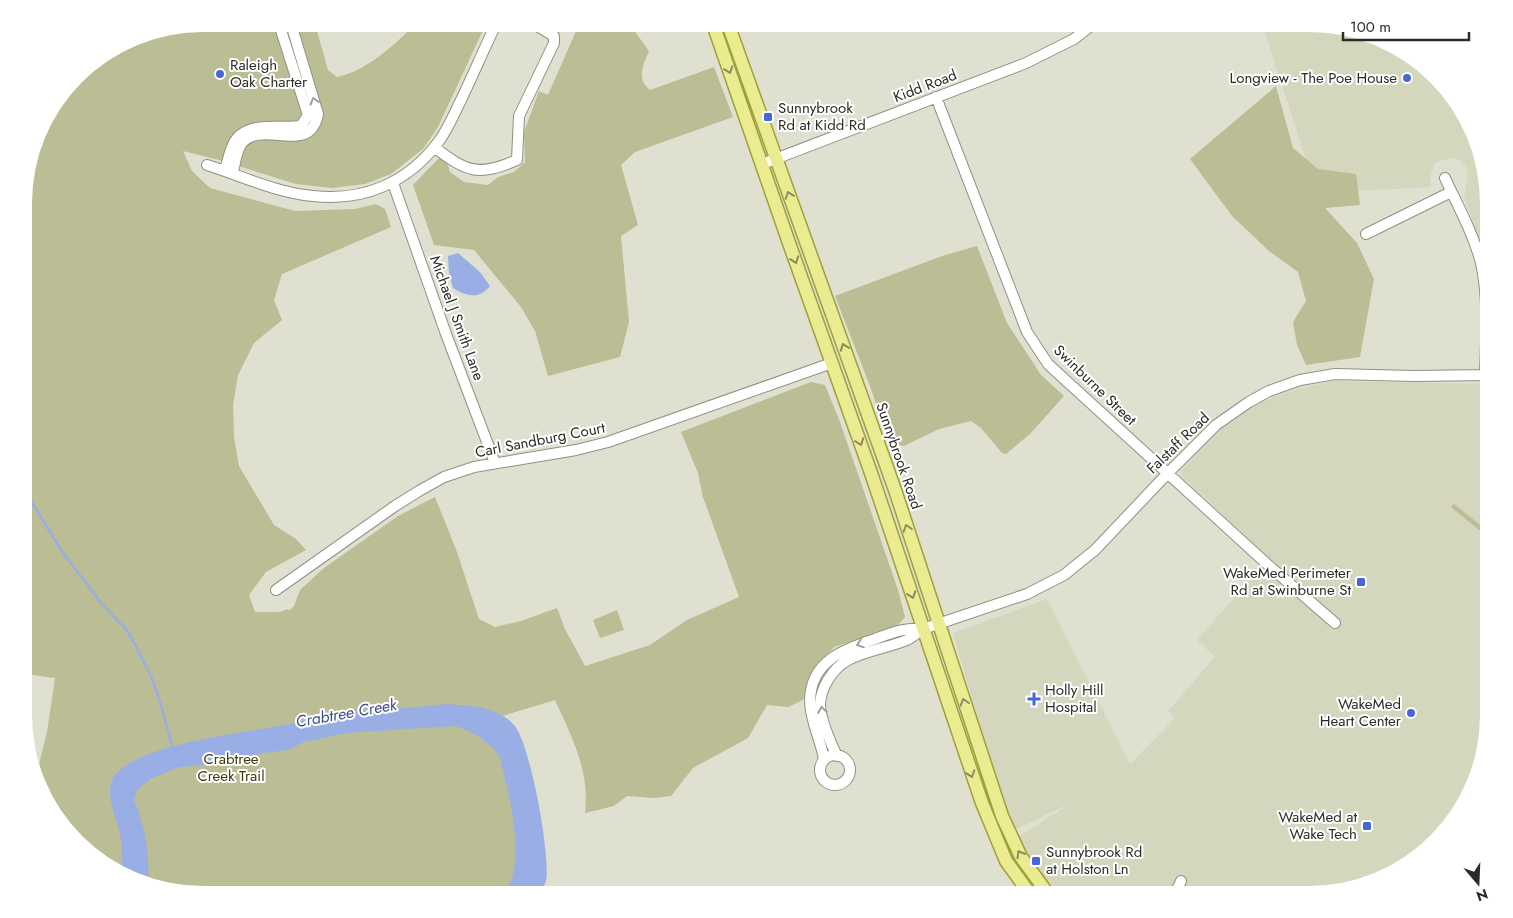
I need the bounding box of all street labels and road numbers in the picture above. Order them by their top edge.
street label: Kidd Road [890,64,960,108]
street label: Michael J Smith Lane [424,252,490,384]
street label: Swinburne Street [1049,340,1142,431]
street label: Sunnybrook Road [870,400,928,512]
street label: Falstaff Road [1142,407,1214,479]
street label: Carl Sandburg Court [473,417,607,463]

